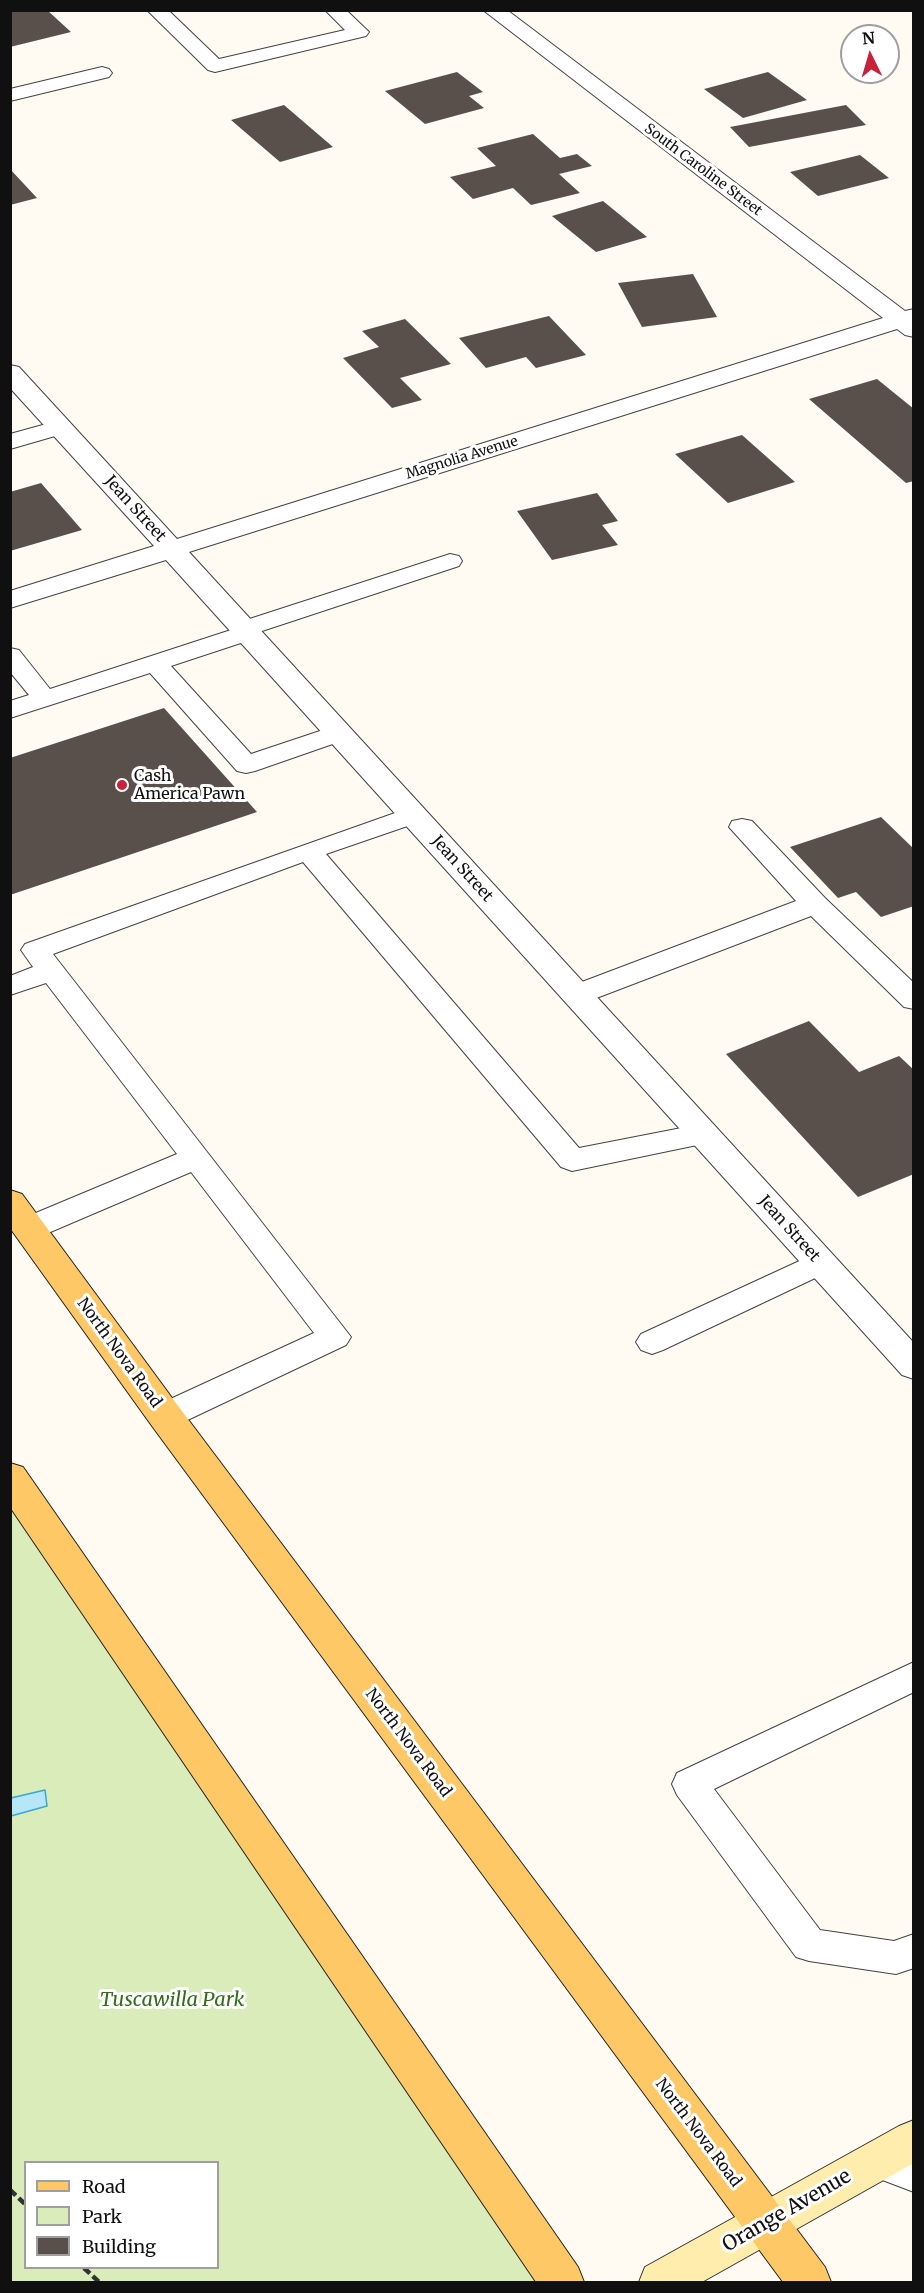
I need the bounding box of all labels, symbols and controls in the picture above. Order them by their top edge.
north arrow [840,24,900,84]
text: N [861,28,876,49]
street label: South Caroline Street [641,120,765,220]
street label: Magnolia Avenue [404,433,520,483]
street label: Jean Street [100,472,170,546]
place label: Cash America Pawn [134,766,245,804]
marker: Cash America Pawn [115,778,129,792]
street label: Jean Street [427,832,497,906]
street label: Jean Street [754,1192,824,1266]
street label: North Nova Road [73,1294,165,1412]
street label: North Nova Road [361,1685,455,1801]
park label: Tuscawilla Park [100,1988,244,2012]
street label: North Nova Road [651,2075,745,2191]
legend [24,2161,219,2269]
street label: Orange Avenue [719,2165,855,2257]
text: Road [82,2175,126,2198]
text: Park [82,2205,122,2228]
text: Building [82,2235,156,2258]

